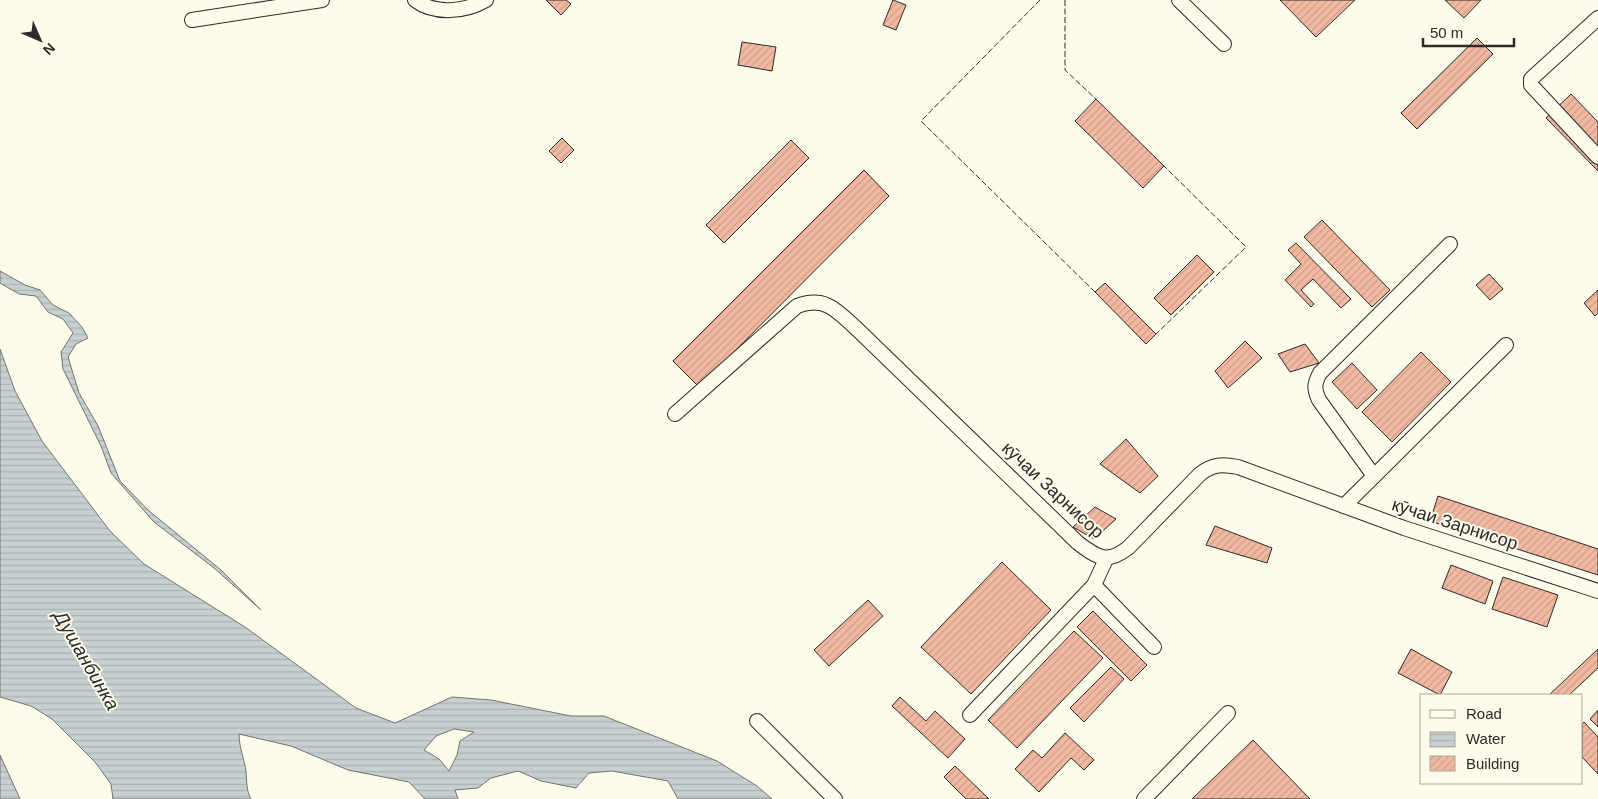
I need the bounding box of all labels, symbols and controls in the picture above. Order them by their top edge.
north arrow [15,15,65,65]
scale bar [1423,15,1514,47]
text: 50 m [1430,24,1463,41]
text: N [40,40,58,58]
street label: кӯчаи Зарнисор [998,438,1108,542]
street label: кӯчаи Зарнисор [1389,494,1521,554]
water label: Душанбинка [49,605,123,714]
legend [1420,694,1583,784]
text: Road [1466,705,1502,722]
text: Water [1466,730,1505,747]
text: Building [1466,755,1519,772]

